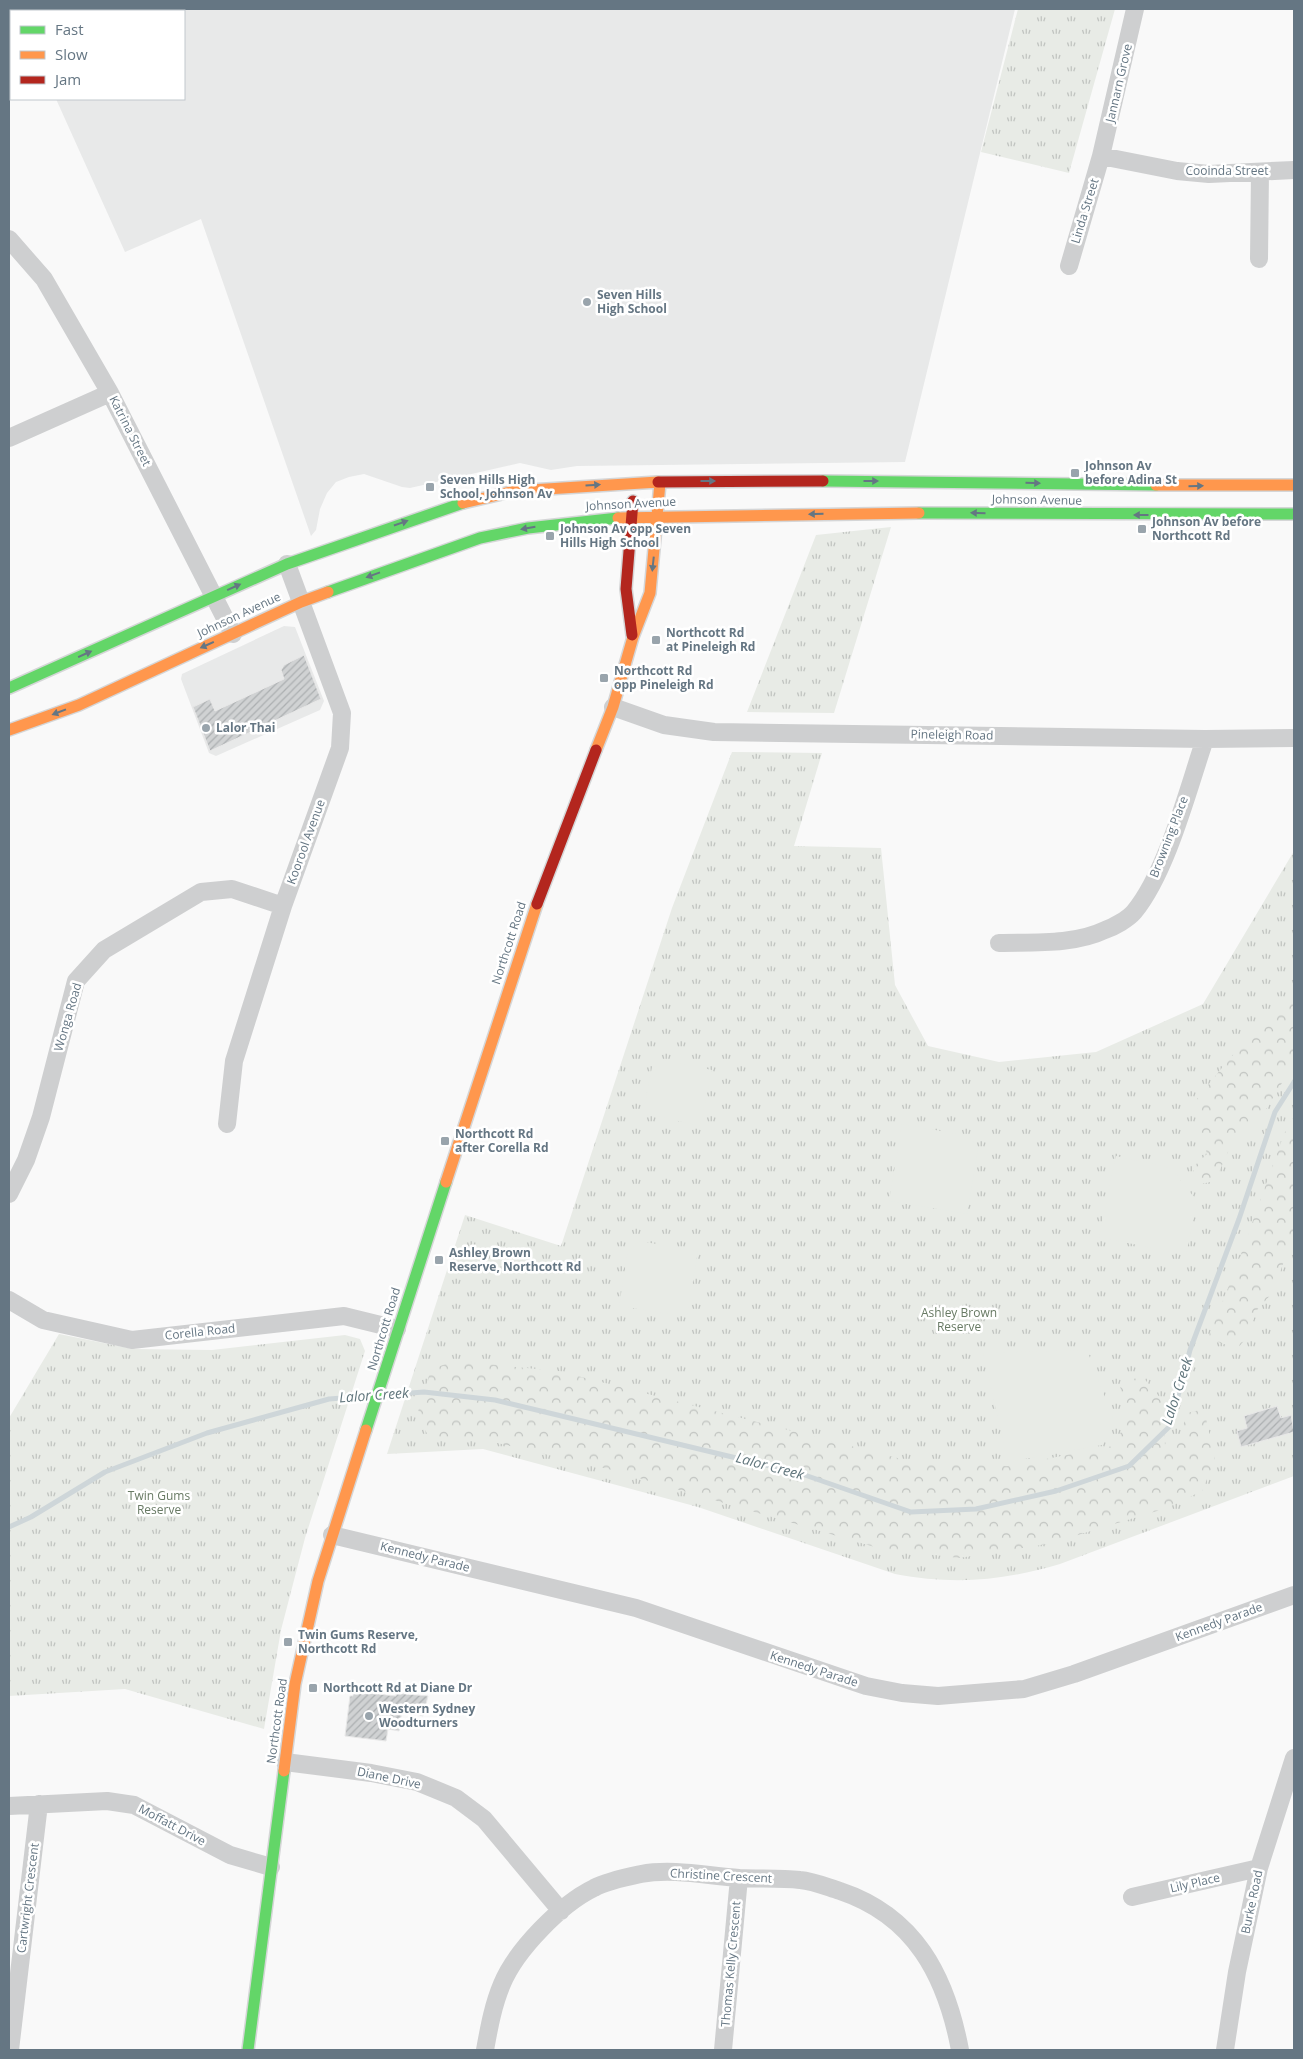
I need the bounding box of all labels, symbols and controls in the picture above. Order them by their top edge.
legend [10,10,185,100]
text: Fast [55,19,84,39]
street label: Jannarn Grove [1101,42,1136,125]
text: Slow [55,44,88,64]
text: Jam [53,69,81,89]
street label: Cooinda Street [1185,162,1269,179]
street label: Linda Street [1067,176,1102,246]
place label: Seven Hills High School [597,286,667,317]
marker: Seven Hills High School [581,296,593,308]
street label: Katrina Street [105,393,155,469]
place label: Johnson Av before Adina St [1084,457,1177,488]
marker: Johnson Av before Adina St [1069,467,1081,479]
place label: Seven Hills High School, Johnson Av [440,471,553,502]
one-way arrow [701,477,717,485]
one-way arrow [863,477,879,485]
one-way arrow [1026,479,1042,487]
one-way arrow [586,480,602,488]
marker: Seven Hills High School, Johnson Av [424,481,436,493]
one-way arrow [1188,482,1204,490]
street label: Johnson Avenue [991,490,1083,509]
street label: Johnson Avenue [584,493,677,514]
one-way arrow [970,509,986,517]
one-way arrow [807,510,823,518]
one-way arrow [1132,511,1148,519]
place label: Johnson Av before Northcott Rd [1151,513,1261,544]
one-way arrow [394,519,409,526]
place label: Johnson Av opp Seven Hills High School [559,520,691,551]
marker: Johnson Av before Northcott Rd [1136,523,1148,535]
one-way arrow [520,525,536,533]
marker: Johnson Av opp Seven Hills High School [544,530,556,542]
one-way arrow [649,556,657,572]
one-way arrow [365,572,380,579]
one-way arrow [227,583,241,591]
street label: Johnson Avenue [193,588,284,642]
place label: Northcott Rd at Pineleigh Rd [666,624,755,655]
marker: Northcott Rd at Pineleigh Rd [650,634,662,646]
one-way arrow [200,642,214,650]
one-way arrow [78,650,92,658]
place label: Northcott Rd opp Pineleigh Rd [614,662,714,693]
marker: Northcott Rd opp Pineleigh Rd [598,672,610,684]
one-way arrow [51,708,66,716]
place label: Lalor Thai [216,719,275,736]
marker: Lalor Thai [200,722,212,734]
street label: Pineleigh Road [910,725,994,744]
street label: Browning Place [1145,793,1192,880]
street label: Koorool Avenue [282,797,329,887]
street label: Northcott Road [487,899,530,986]
street label: Wonga Road [50,981,85,1053]
place label: Northcott Rd after Corella Rd [455,1125,549,1156]
marker: Northcott Rd after Corella Rd [439,1135,451,1147]
place label: Ashley Brown Reserve, Northcott Rd [449,1244,581,1275]
marker: Ashley Brown Reserve, Northcott Rd [433,1254,445,1266]
street label: Northcott Road [363,1285,404,1372]
park label: Ashley Brown Reserve [921,1304,997,1335]
street label: Corella Road [164,1319,236,1344]
water label: Lalor Creek [1157,1354,1197,1427]
water label: Lalor Creek [339,1383,411,1406]
water label: Lalor Creek [734,1447,807,1484]
park label: Twin Gums Reserve [128,1487,190,1518]
street label: Kennedy Parade [379,1537,472,1576]
street label: Kennedy Parade [1173,1598,1265,1645]
place label: Twin Gums Reserve, Northcott Rd [298,1626,418,1657]
marker: Twin Gums Reserve, Northcott Rd [282,1636,294,1648]
street label: Kennedy Parade [768,1646,861,1691]
street label: Northcott Road [262,1677,291,1765]
place label: Northcott Rd at Diane Dr [323,1679,473,1696]
marker: Northcott Rd at Diane Dr [307,1682,319,1694]
place label: Western Sydney Woodturners [379,1700,475,1731]
marker: Western Sydney Woodturners [363,1710,375,1722]
street label: Diane Drive [356,1762,423,1793]
street label: Moffatt Drive [136,1800,209,1850]
street label: Cartwright Crescent [12,1842,43,1954]
street label: Christine Crescent [670,1864,772,1887]
street label: Lily Place [1168,1868,1222,1897]
street label: Burke Road [1236,1868,1267,1935]
street label: Thomas Kelly Crescent [717,1900,744,2028]

